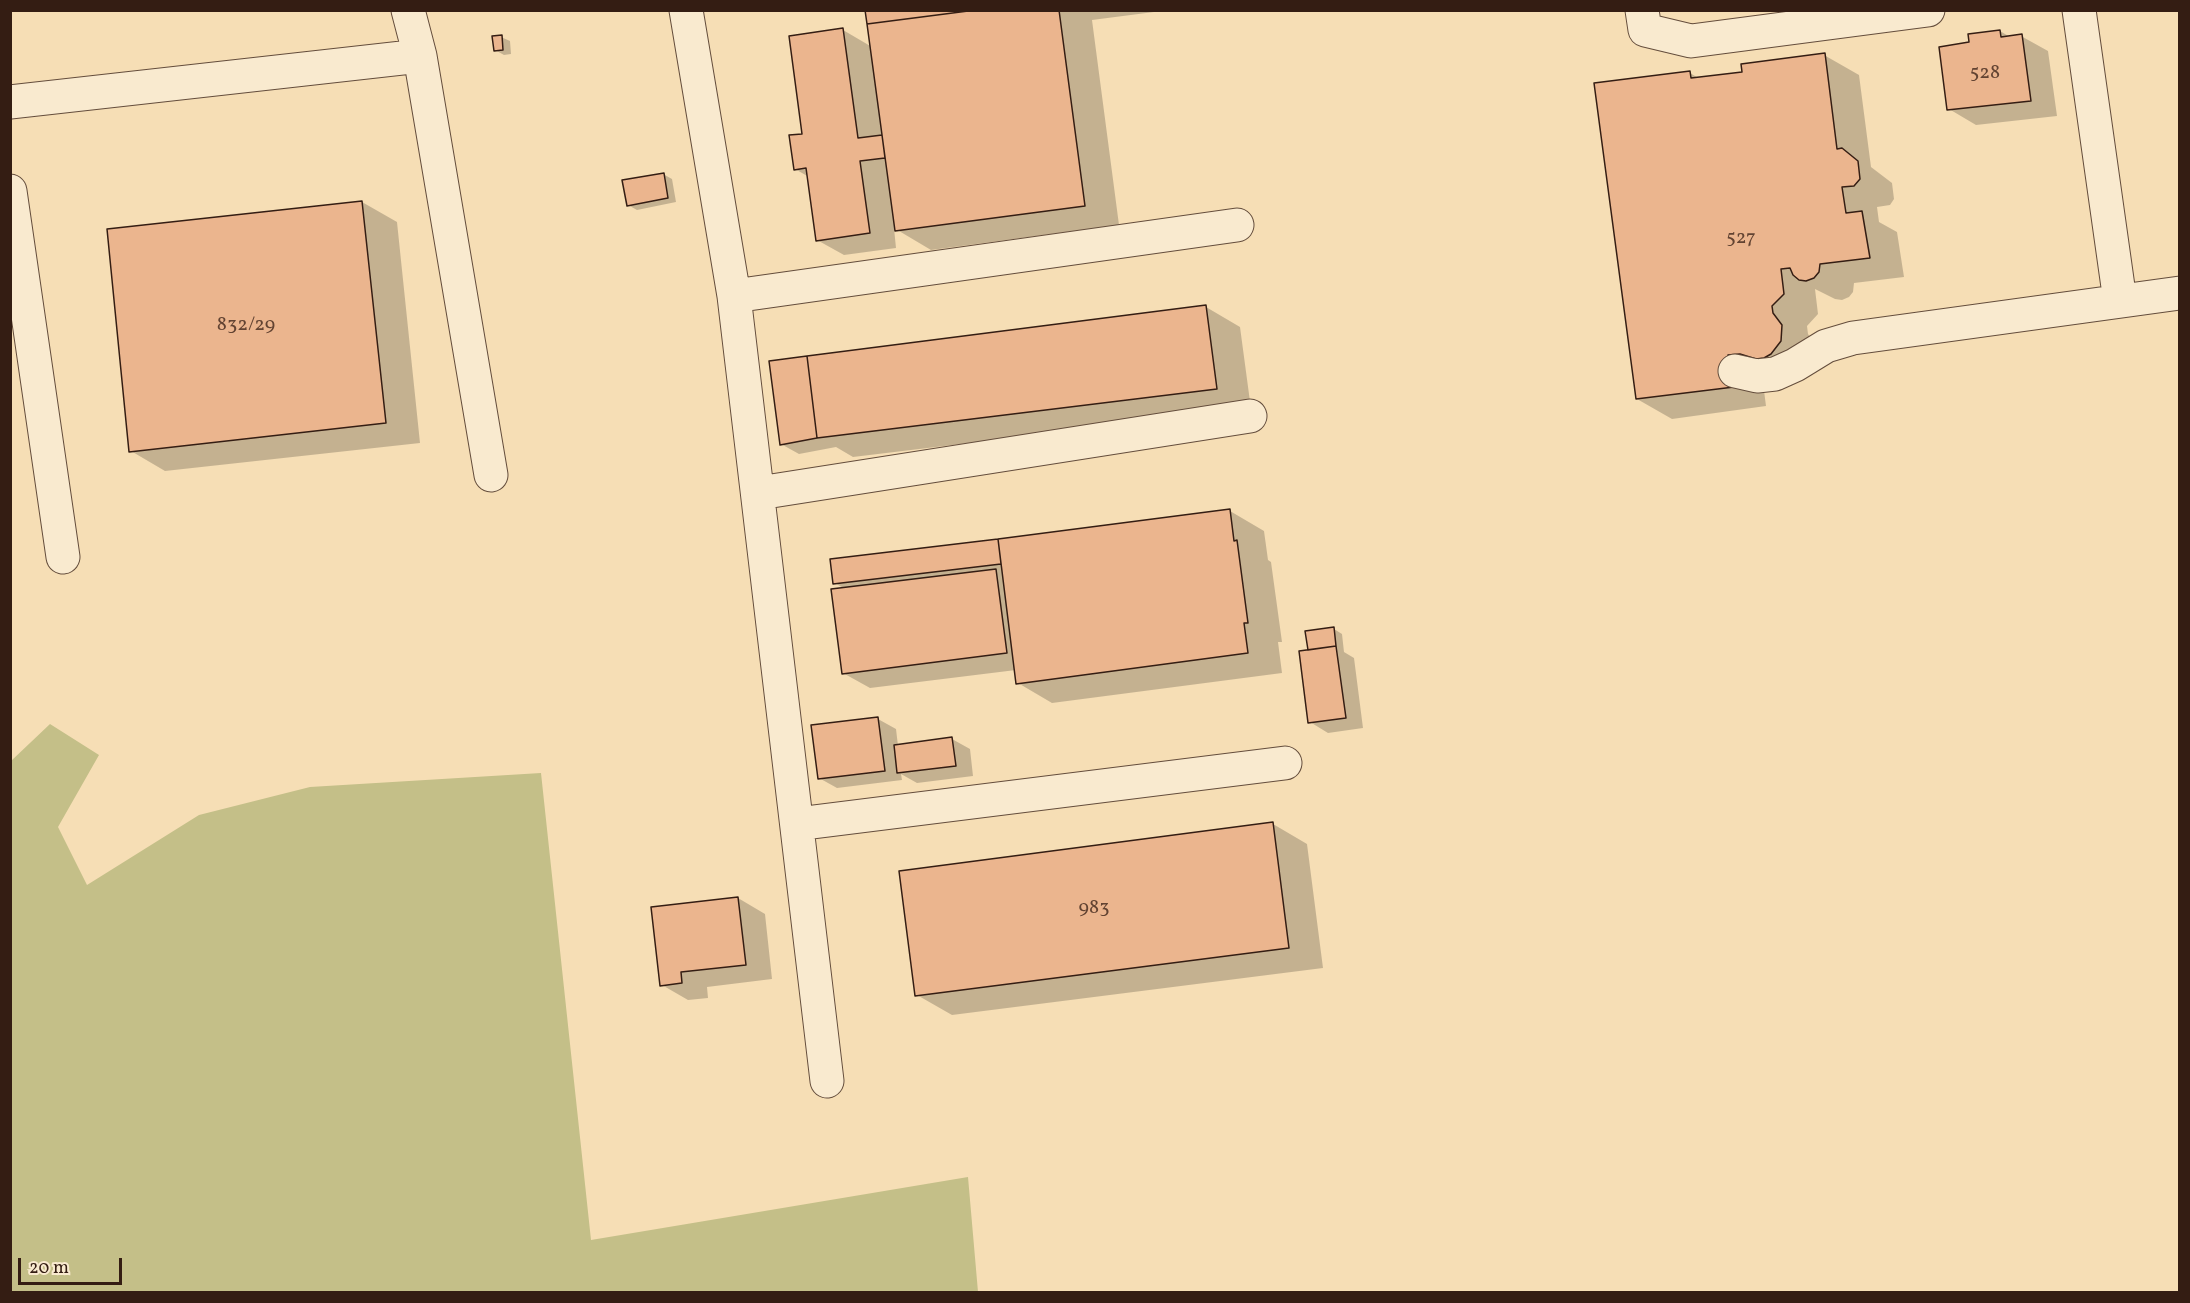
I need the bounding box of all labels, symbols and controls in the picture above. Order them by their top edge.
house number: 528 [1970,62,2000,86]
house number: 527 [1726,227,1756,251]
house number: 832/29 [217,314,275,338]
house number: 983 [1079,897,1109,921]
scale bar [21,1246,124,1284]
text: 20 m [29,1256,69,1281]

